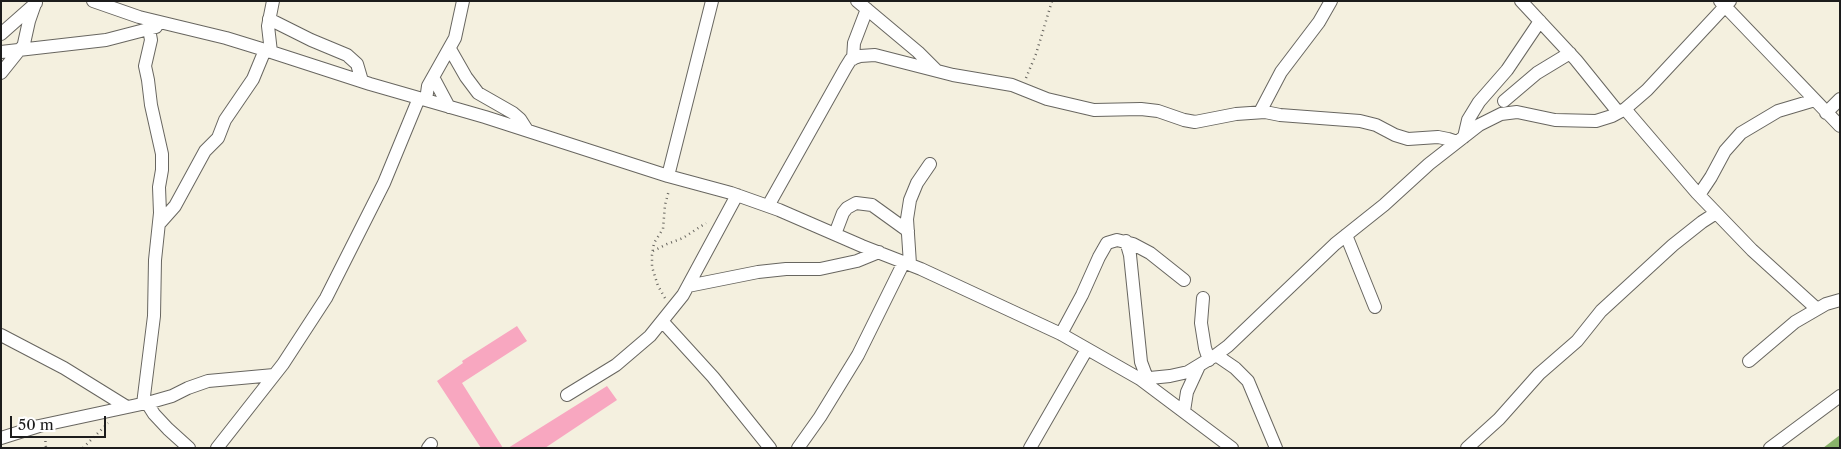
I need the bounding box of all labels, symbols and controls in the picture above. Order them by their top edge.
scale bar [12,406,109,438]
text: 50 m [18,415,54,434]

